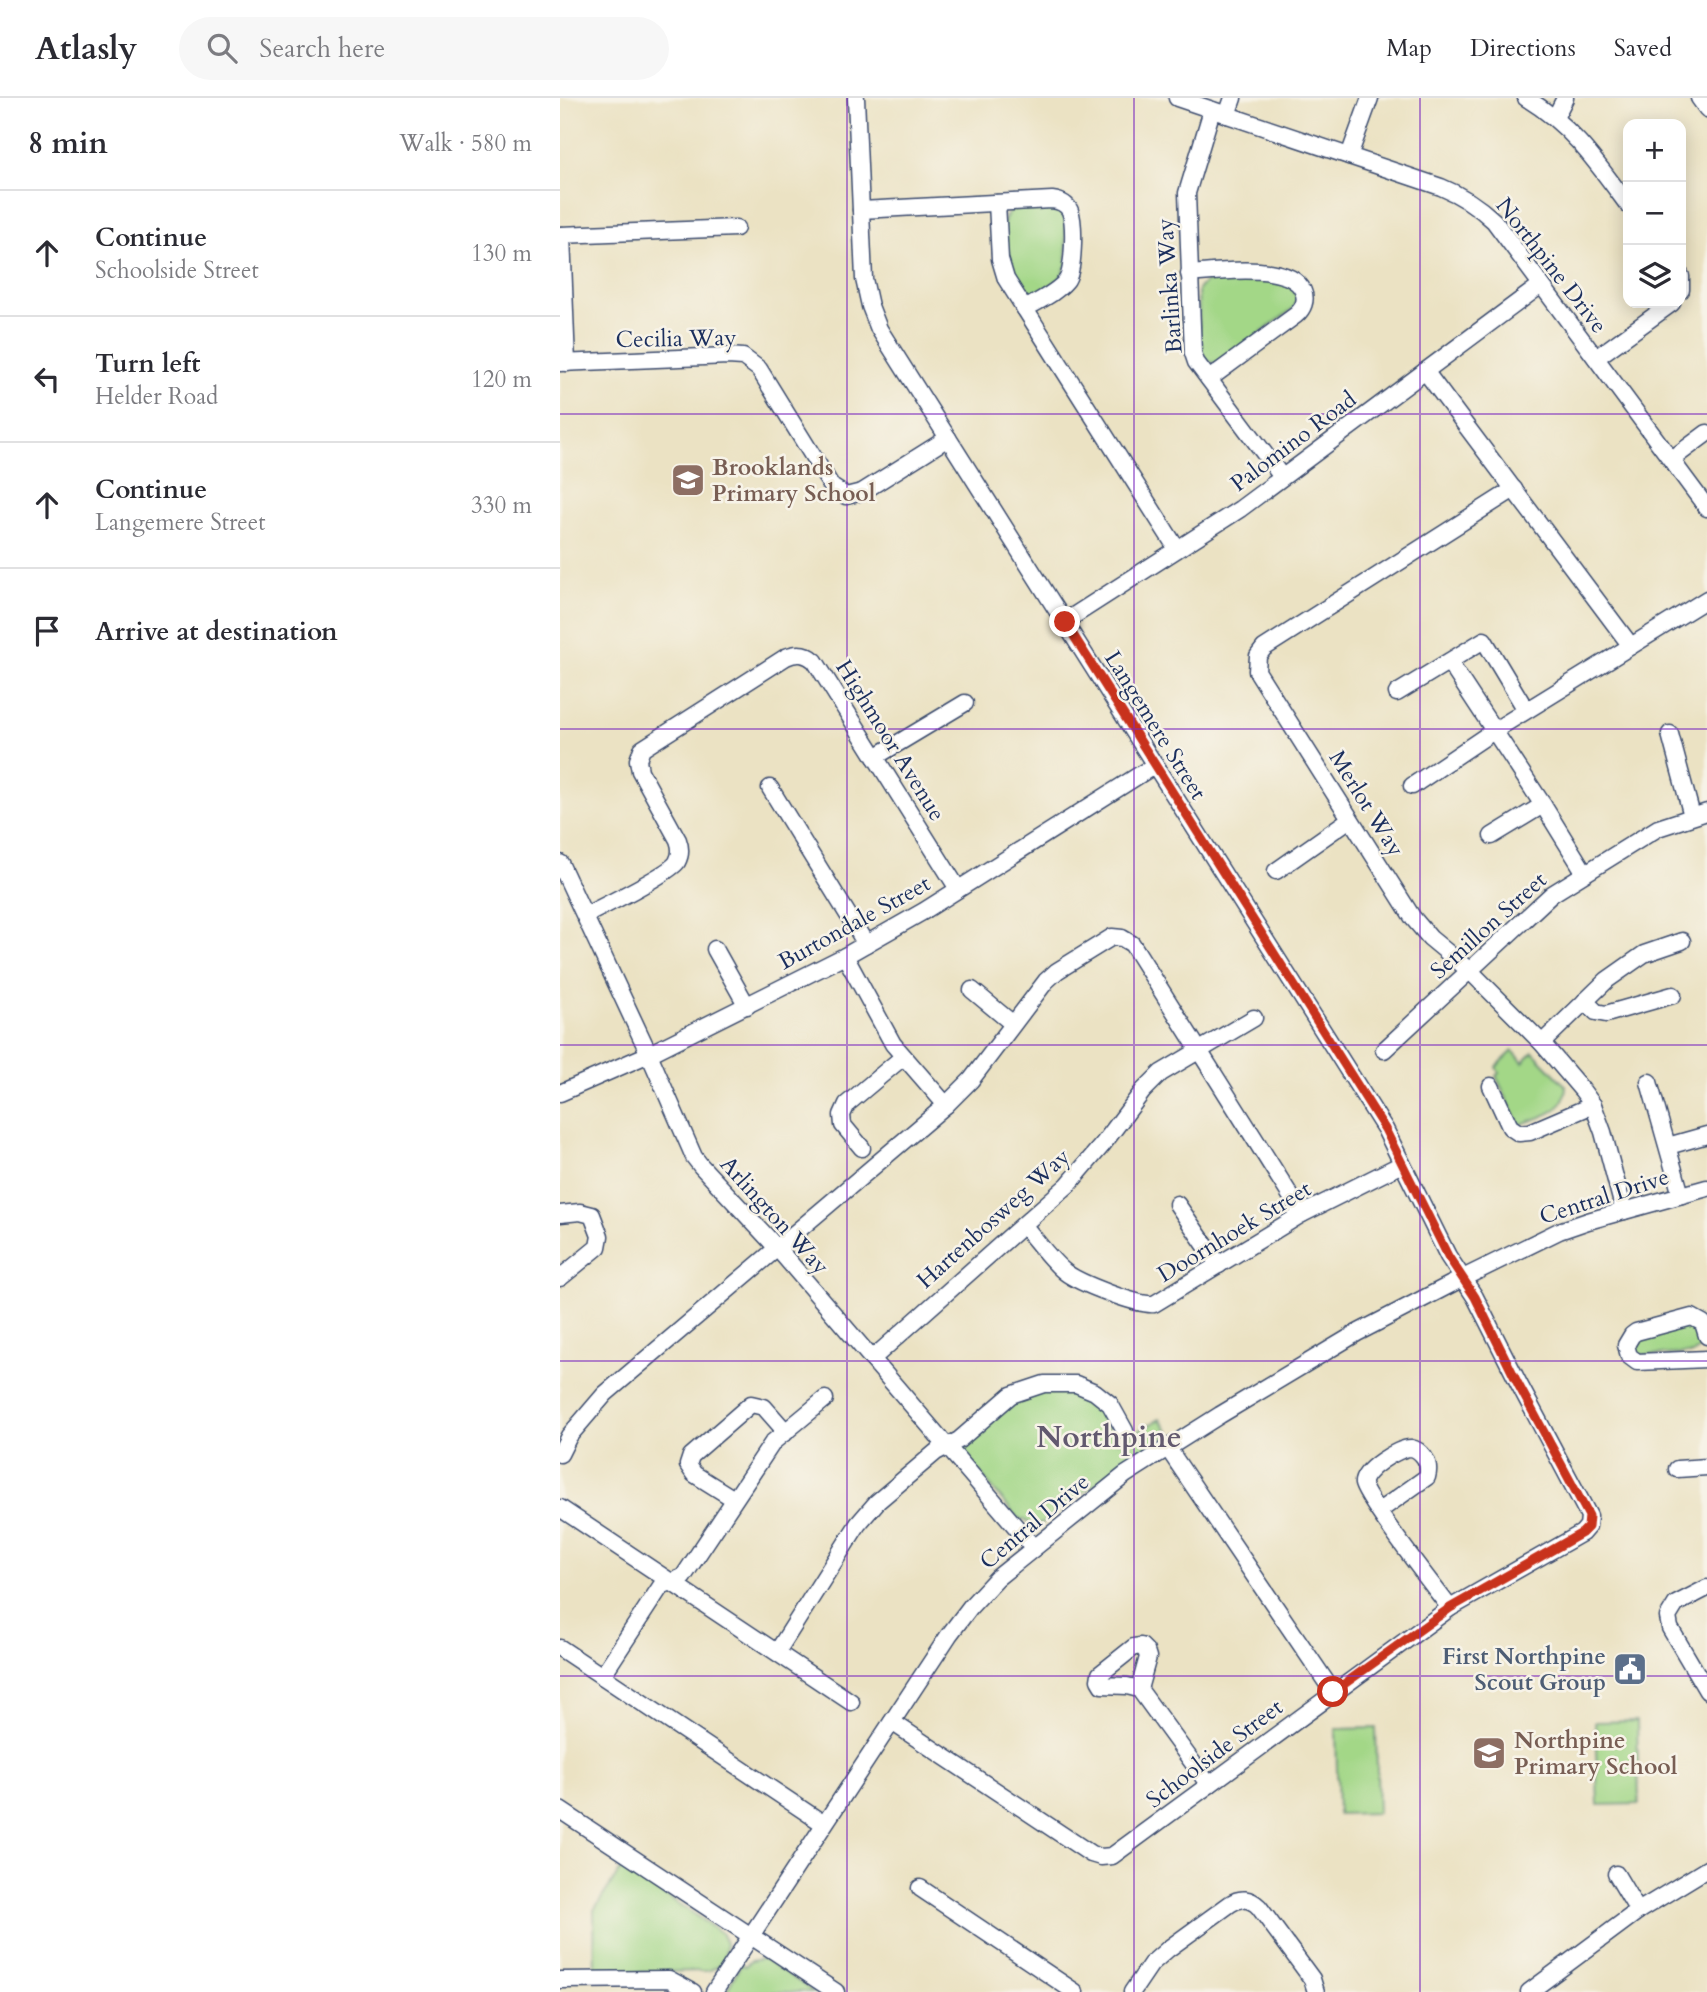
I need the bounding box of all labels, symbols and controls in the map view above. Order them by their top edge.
search box [179,17,669,80]
text: Atlasly [35,26,137,71]
icon: search [203,29,241,67]
text: Search here [259,31,385,66]
text: Map [1386,32,1432,65]
text: Directions [1470,32,1576,65]
text: Saved [1614,32,1672,65]
map controls [1623,119,1686,308]
button: + [1623,119,1686,182]
text: 8 min [28,123,108,164]
text: Walk · 580 m [399,128,532,159]
button: − [1623,182,1686,245]
street label: Northpine Drive [1489,191,1614,340]
street label: Barlinka Way [1149,217,1190,355]
text: Continue [95,220,207,255]
icon: ahead [28,234,66,272]
text: 130 m [471,238,532,269]
button: layers [1623,245,1686,308]
text: Schoolside Street [95,255,259,286]
street label: Cecilia Way [615,322,737,355]
text: Turn left [95,346,200,381]
icon: left [28,360,66,398]
text: 120 m [471,364,532,395]
text: Helder Road [95,381,218,412]
street label: Palomino Road [1224,383,1363,499]
place label: Brooklands Primary School [712,452,876,509]
school or university icon: Brooklands Primary School [669,461,707,499]
text: Continue [95,472,207,507]
icon: ahead [28,486,66,524]
text: 330 m [471,490,532,521]
text: Langemere Street [95,507,266,538]
route end [1049,606,1080,637]
icon: arrive [28,612,66,650]
text: Arrive at destination [95,614,338,649]
street label: Langemere Street [1097,645,1214,806]
street label: Highmoor Avenue [828,654,953,827]
street label: Merlot Way [1322,744,1411,862]
street label: Semillon Street [1423,865,1553,986]
street label: Burtondale Street [773,868,936,977]
street label: Hartenbosweg Way [910,1141,1077,1296]
street label: Arlington Way [713,1149,836,1281]
street label: Central Drive [1535,1161,1673,1232]
street label: Doornhoek Street [1152,1173,1317,1290]
district label: Northpine [1036,1417,1182,1458]
street label: Central Drive [973,1466,1096,1576]
place label: First Northpine Scout Group [1442,1641,1606,1698]
public building icon: First Northpine Scout Group [1611,1650,1649,1688]
route start [1317,1676,1348,1707]
street label: Schoolside Street [1140,1692,1289,1815]
place label: Northpine Primary School [1514,1725,1678,1782]
school or university icon: Northpine Primary School [1470,1734,1508,1772]

